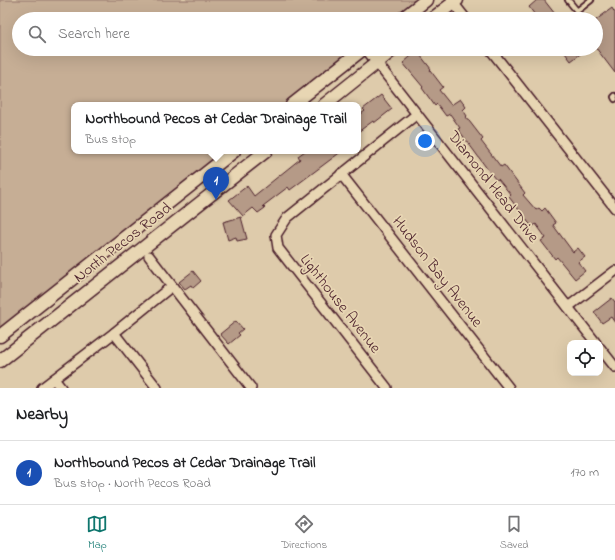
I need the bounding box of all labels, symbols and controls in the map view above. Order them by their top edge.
search box [12,12,603,56]
icon: search [26,23,48,45]
text: Search here [58,23,130,45]
popup [71,102,361,154]
text: Northbound Pecos at Cedar Drainage Trail [85,108,347,130]
street label: Diamond Head Drive [441,125,545,249]
text: Bus stop [85,130,136,149]
your location [415,131,435,151]
pin: 1 [203,167,229,200]
street label: North Pecos Road [69,197,177,289]
street label: Hudson Bay Avenue [386,211,489,334]
street label: Lighthouse Avenue [293,249,387,360]
map controls [567,340,603,376]
button: locate [567,340,603,376]
text: Nearby [16,402,68,427]
text: Northbound Pecos at Cedar Drainage Trail [54,452,315,474]
text: 1 [27,463,31,482]
text: 170 m [571,463,599,482]
text: Bus stop · North Pecos Road [54,474,211,493]
tab: Map [86,513,108,553]
tab: Directions [281,513,327,553]
tab: Saved [500,513,529,553]

